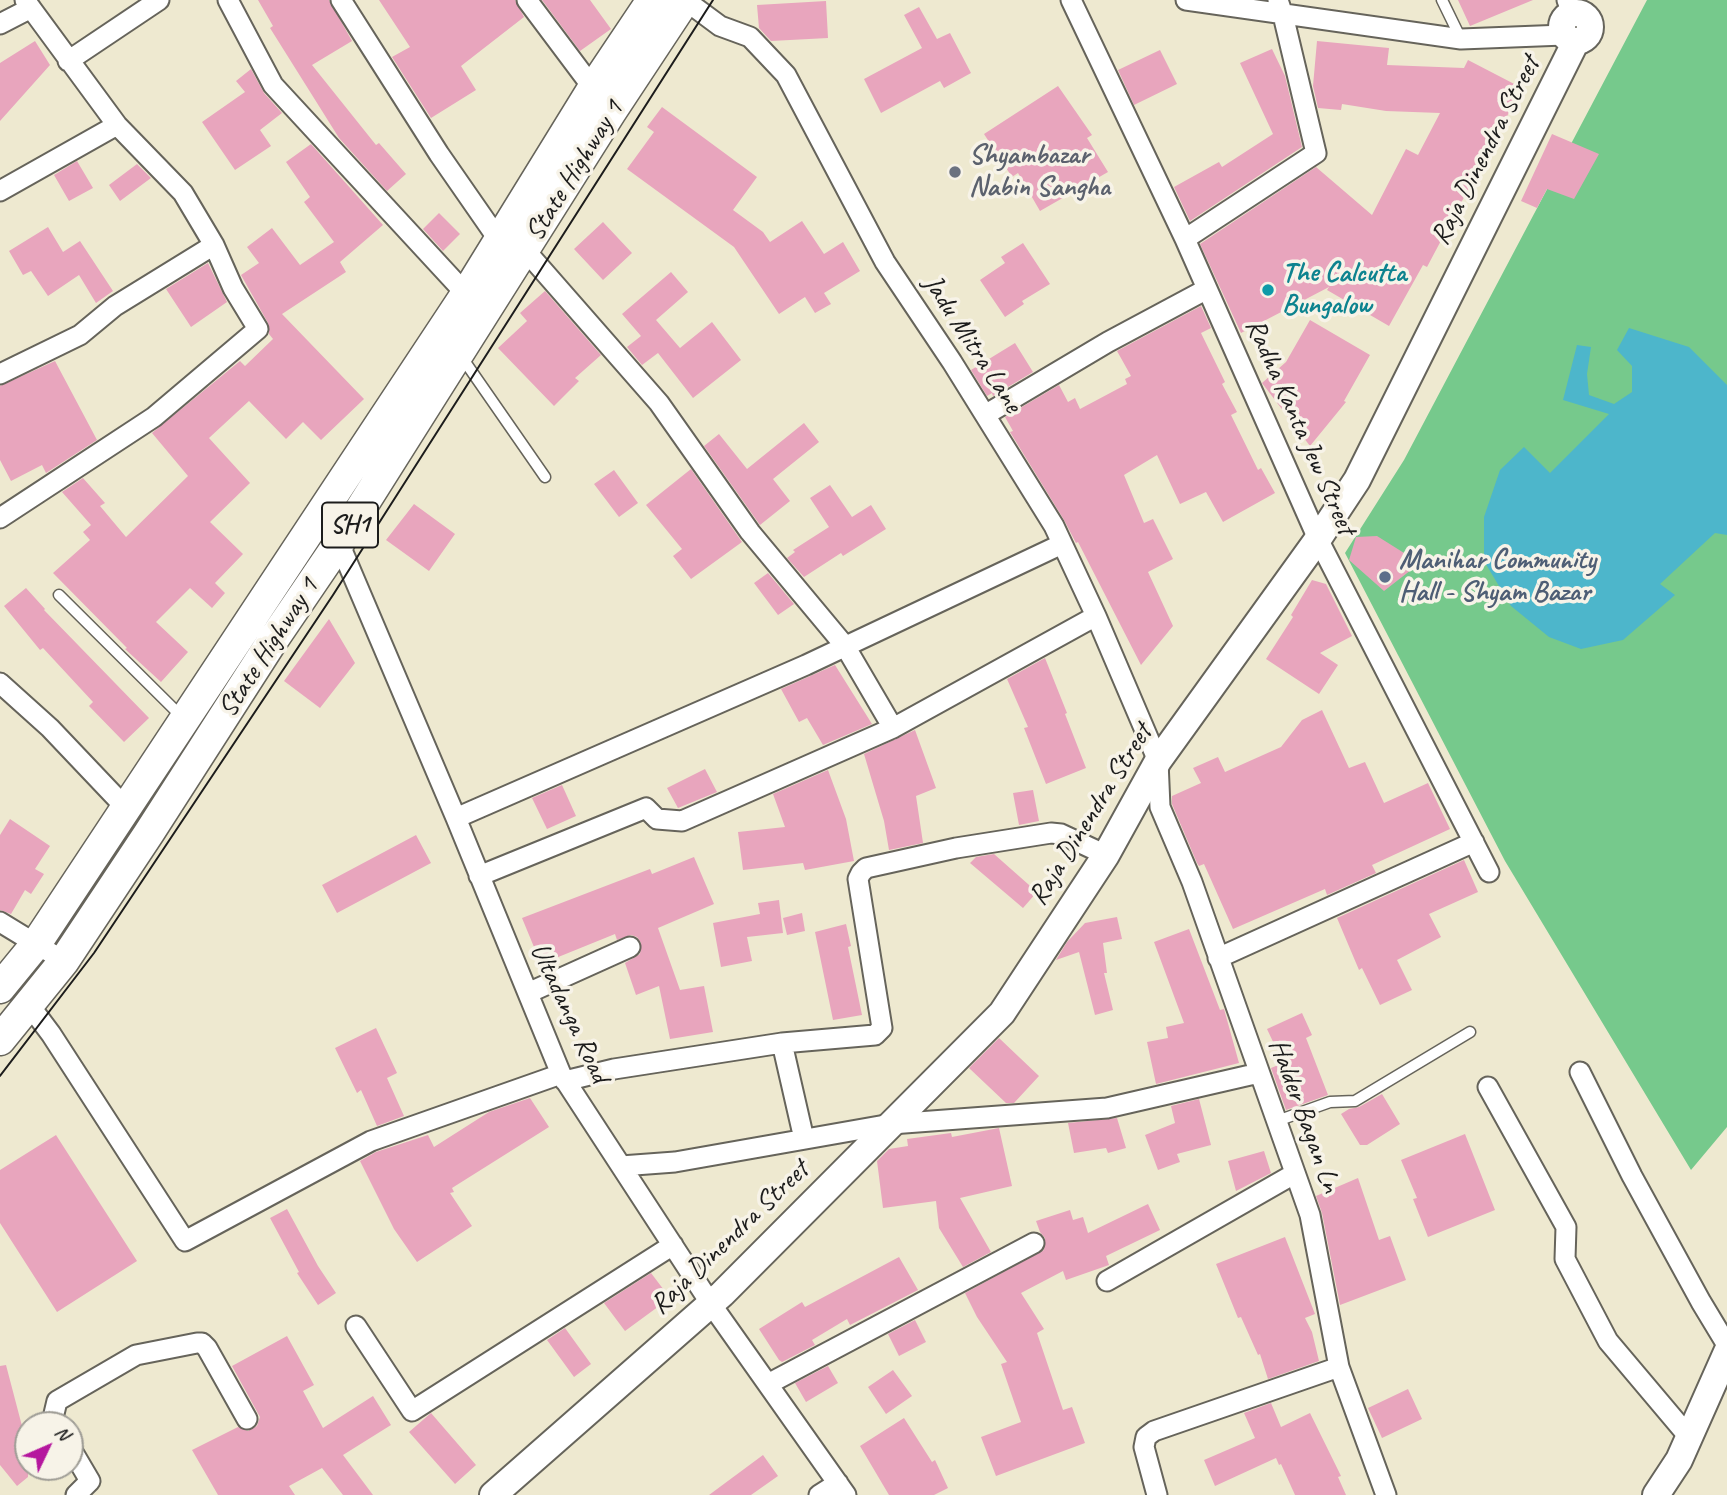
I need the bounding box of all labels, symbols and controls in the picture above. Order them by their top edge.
street label: Raja Dinendra Street [1424,51,1548,251]
street label: State Highway 1 [519,95,631,247]
place label: Shyambazar Nabin Sangha [969,139,1110,205]
marker: Shyambazar Nabin Sangha [947,164,963,180]
place label: The Calcutta Bungalow [1282,257,1406,323]
street label: Jadu Mitra Lane [915,269,1029,419]
marker: The Calcutta Bungalow [1260,282,1276,298]
street label: Radha Kanta Jew Street [1237,314,1363,540]
road number: SH1 [322,503,378,548]
place label: Manihar Community Hall - Shyam Bazar [1399,544,1596,610]
marker: Manihar Community Hall - Shyam Bazar [1377,569,1393,585]
street label: State Highway 1 [212,572,326,724]
street label: Raja Dinendra Street [1022,718,1160,912]
street label: Ultadanga Road [522,938,616,1088]
street label: Halder Bagan Ln [1261,1035,1347,1197]
street label: Raja Dinendra Street [644,1154,816,1322]
north arrow [14,1411,84,1481]
text: N [50,1420,75,1445]

